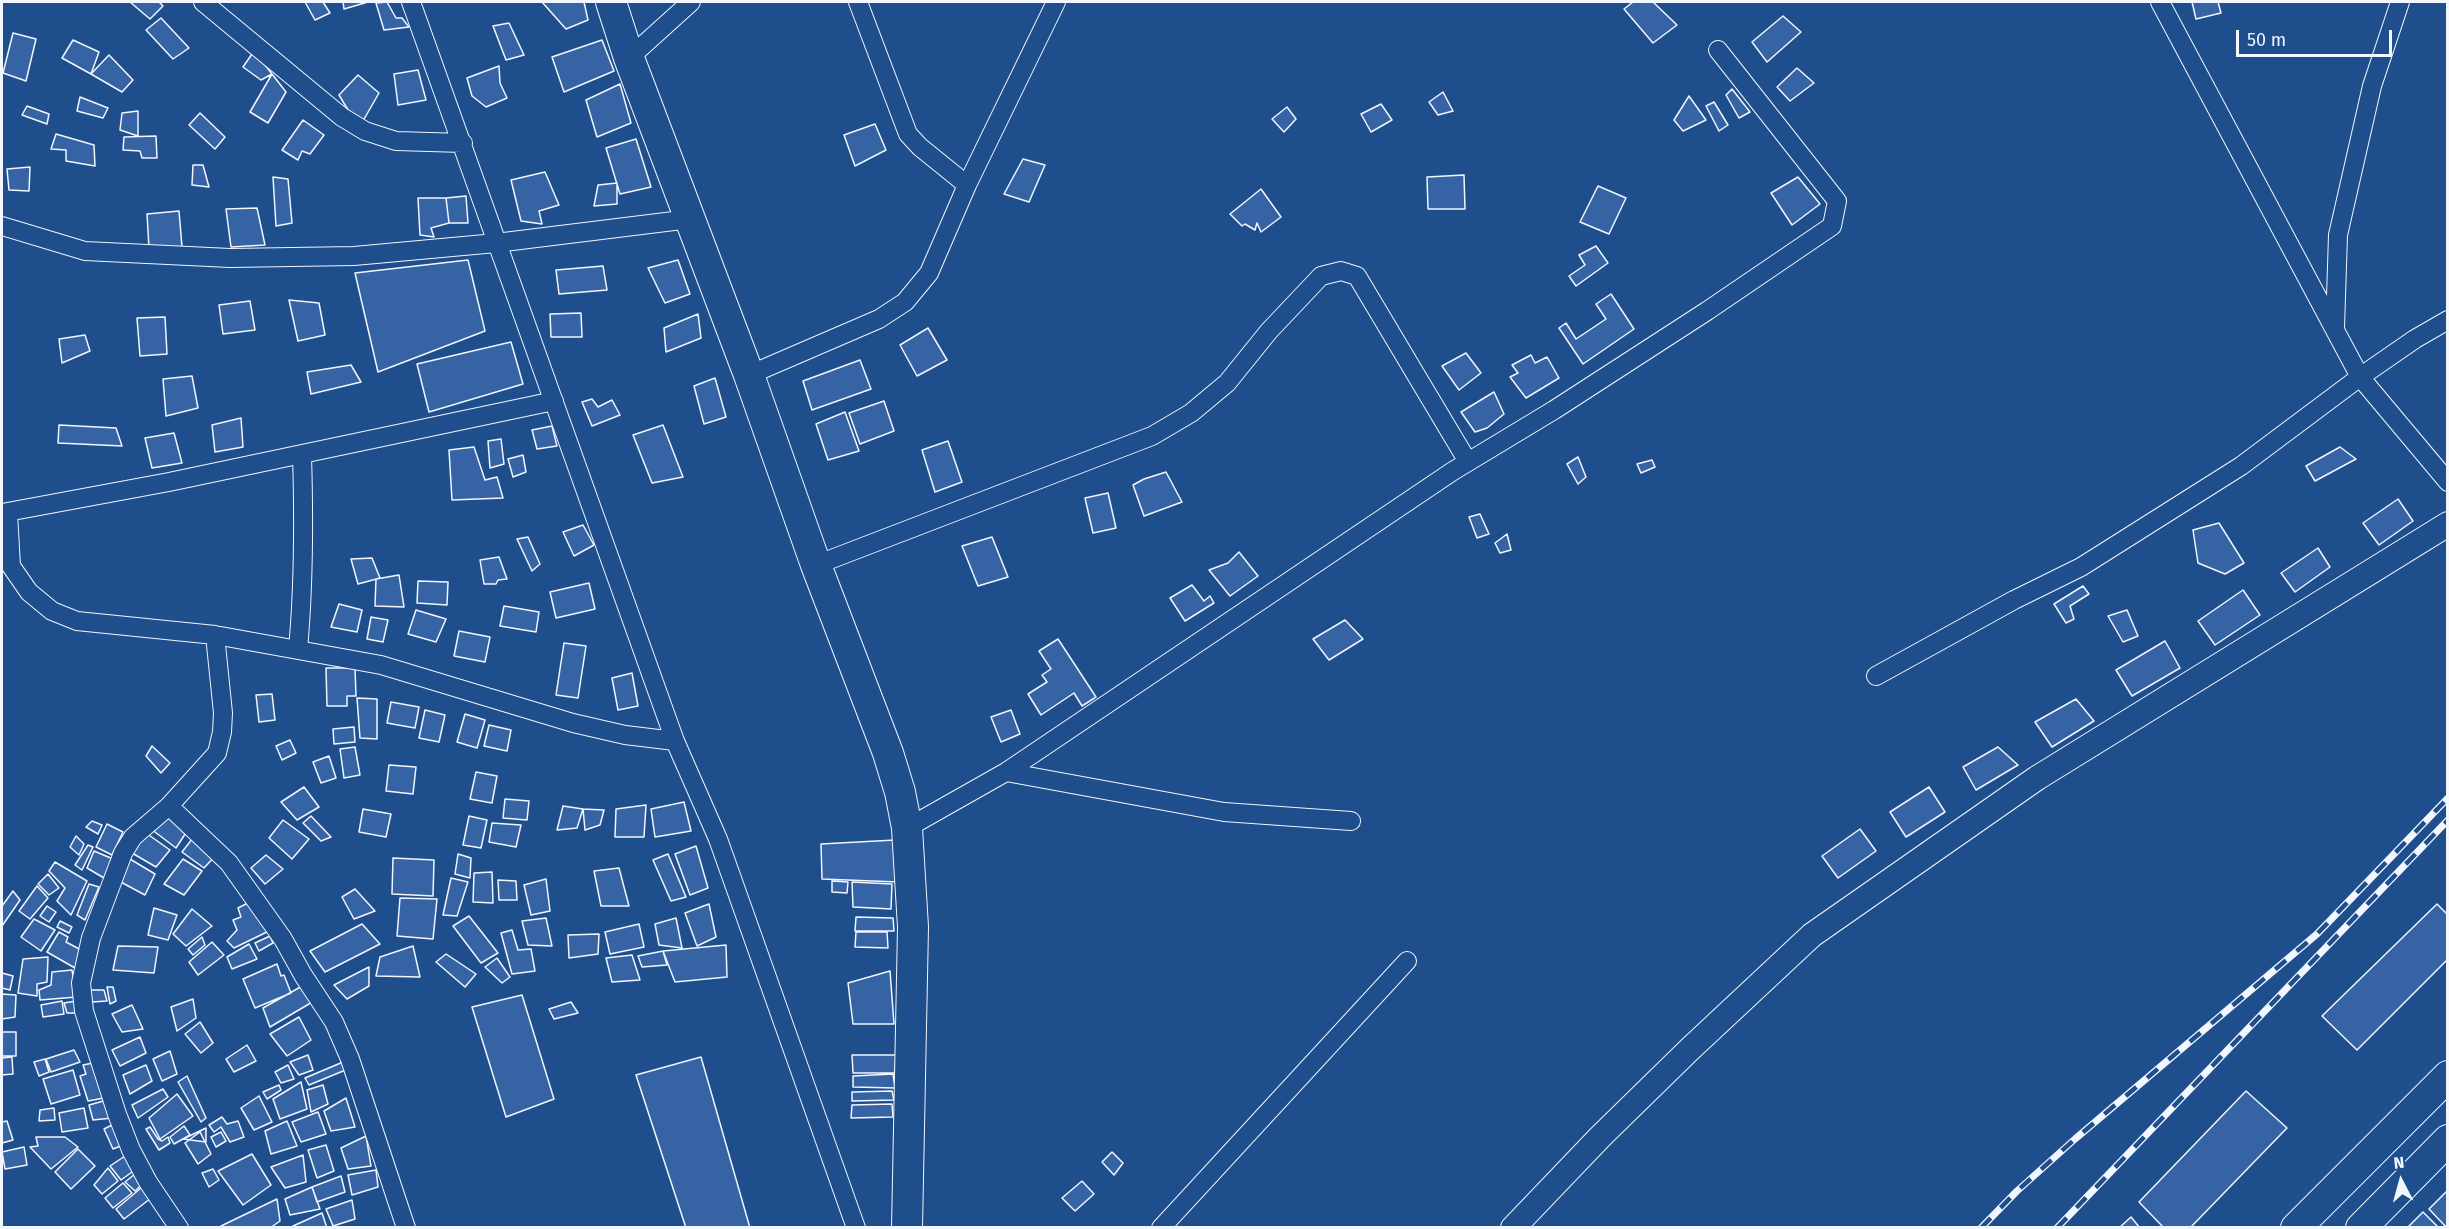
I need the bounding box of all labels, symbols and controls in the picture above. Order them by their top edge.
scale bar [2239,18,2395,56]
text: 50 m [2247,29,2286,51]
north arrow [2371,1151,2431,1211]
text: N [2393,1153,2405,1173]

